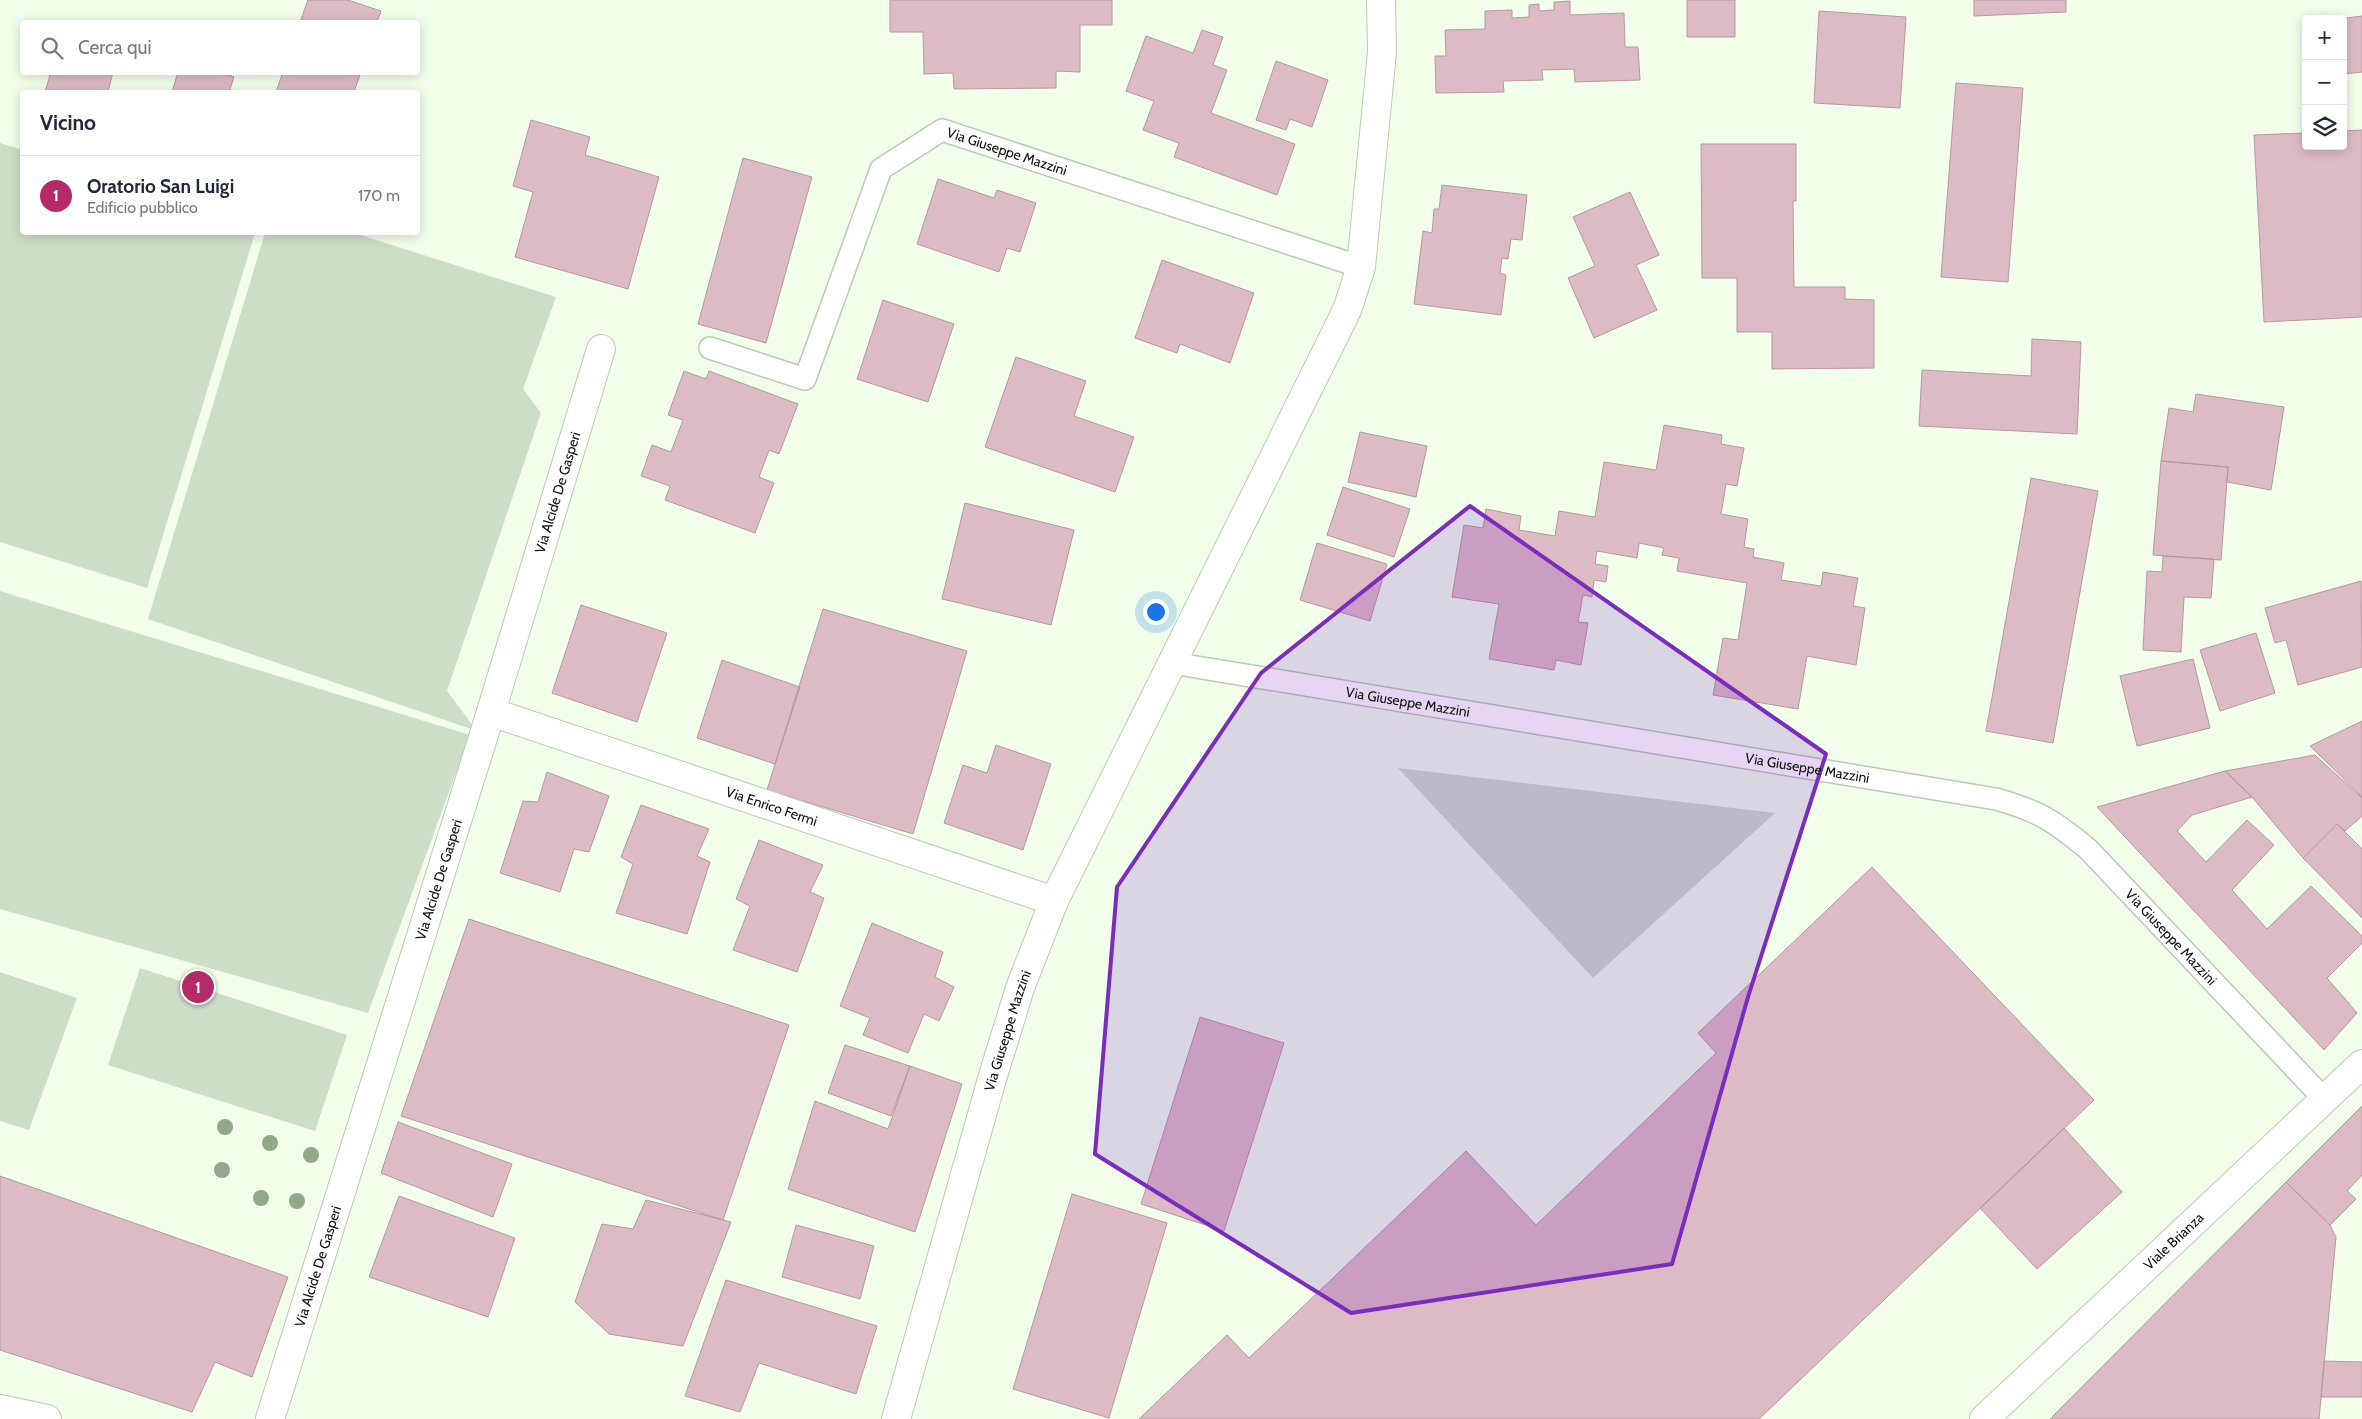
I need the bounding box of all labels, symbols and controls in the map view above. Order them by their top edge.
map controls [2302,15,2347,150]
button: + [2302,15,2347,60]
search box [20,20,420,75]
icon: search [38,34,66,62]
text: Cerca qui [78,36,152,59]
button: − [2302,60,2347,105]
button: layers [2302,105,2347,150]
text: Vicino [40,110,96,135]
street label: Via Giuseppe Mazzini [944,123,1069,179]
text: Oratorio San Luigi [87,175,234,198]
text: 1 [53,186,59,205]
text: 170 m [358,186,400,205]
text: Edificio pubblico [87,198,198,217]
street label: Via Alcide De Gasperi [531,430,584,555]
your location [1143,599,1169,625]
street label: Via Giuseppe Mazzini [1344,683,1471,721]
street label: Via Giuseppe Mazzini [1744,749,1871,787]
street label: Via Enrico Fermi [723,782,820,830]
street label: Via Alcide De Gasperi [411,817,466,943]
street label: Via Giuseppe Mazzini [2121,885,2221,989]
pin: 1 [182,968,214,1006]
street label: Via Giuseppe Mazzini [980,968,1035,1093]
street label: Via Alcide De Gasperi [290,1203,345,1329]
street label: Viale Brianza [2140,1208,2208,1274]

